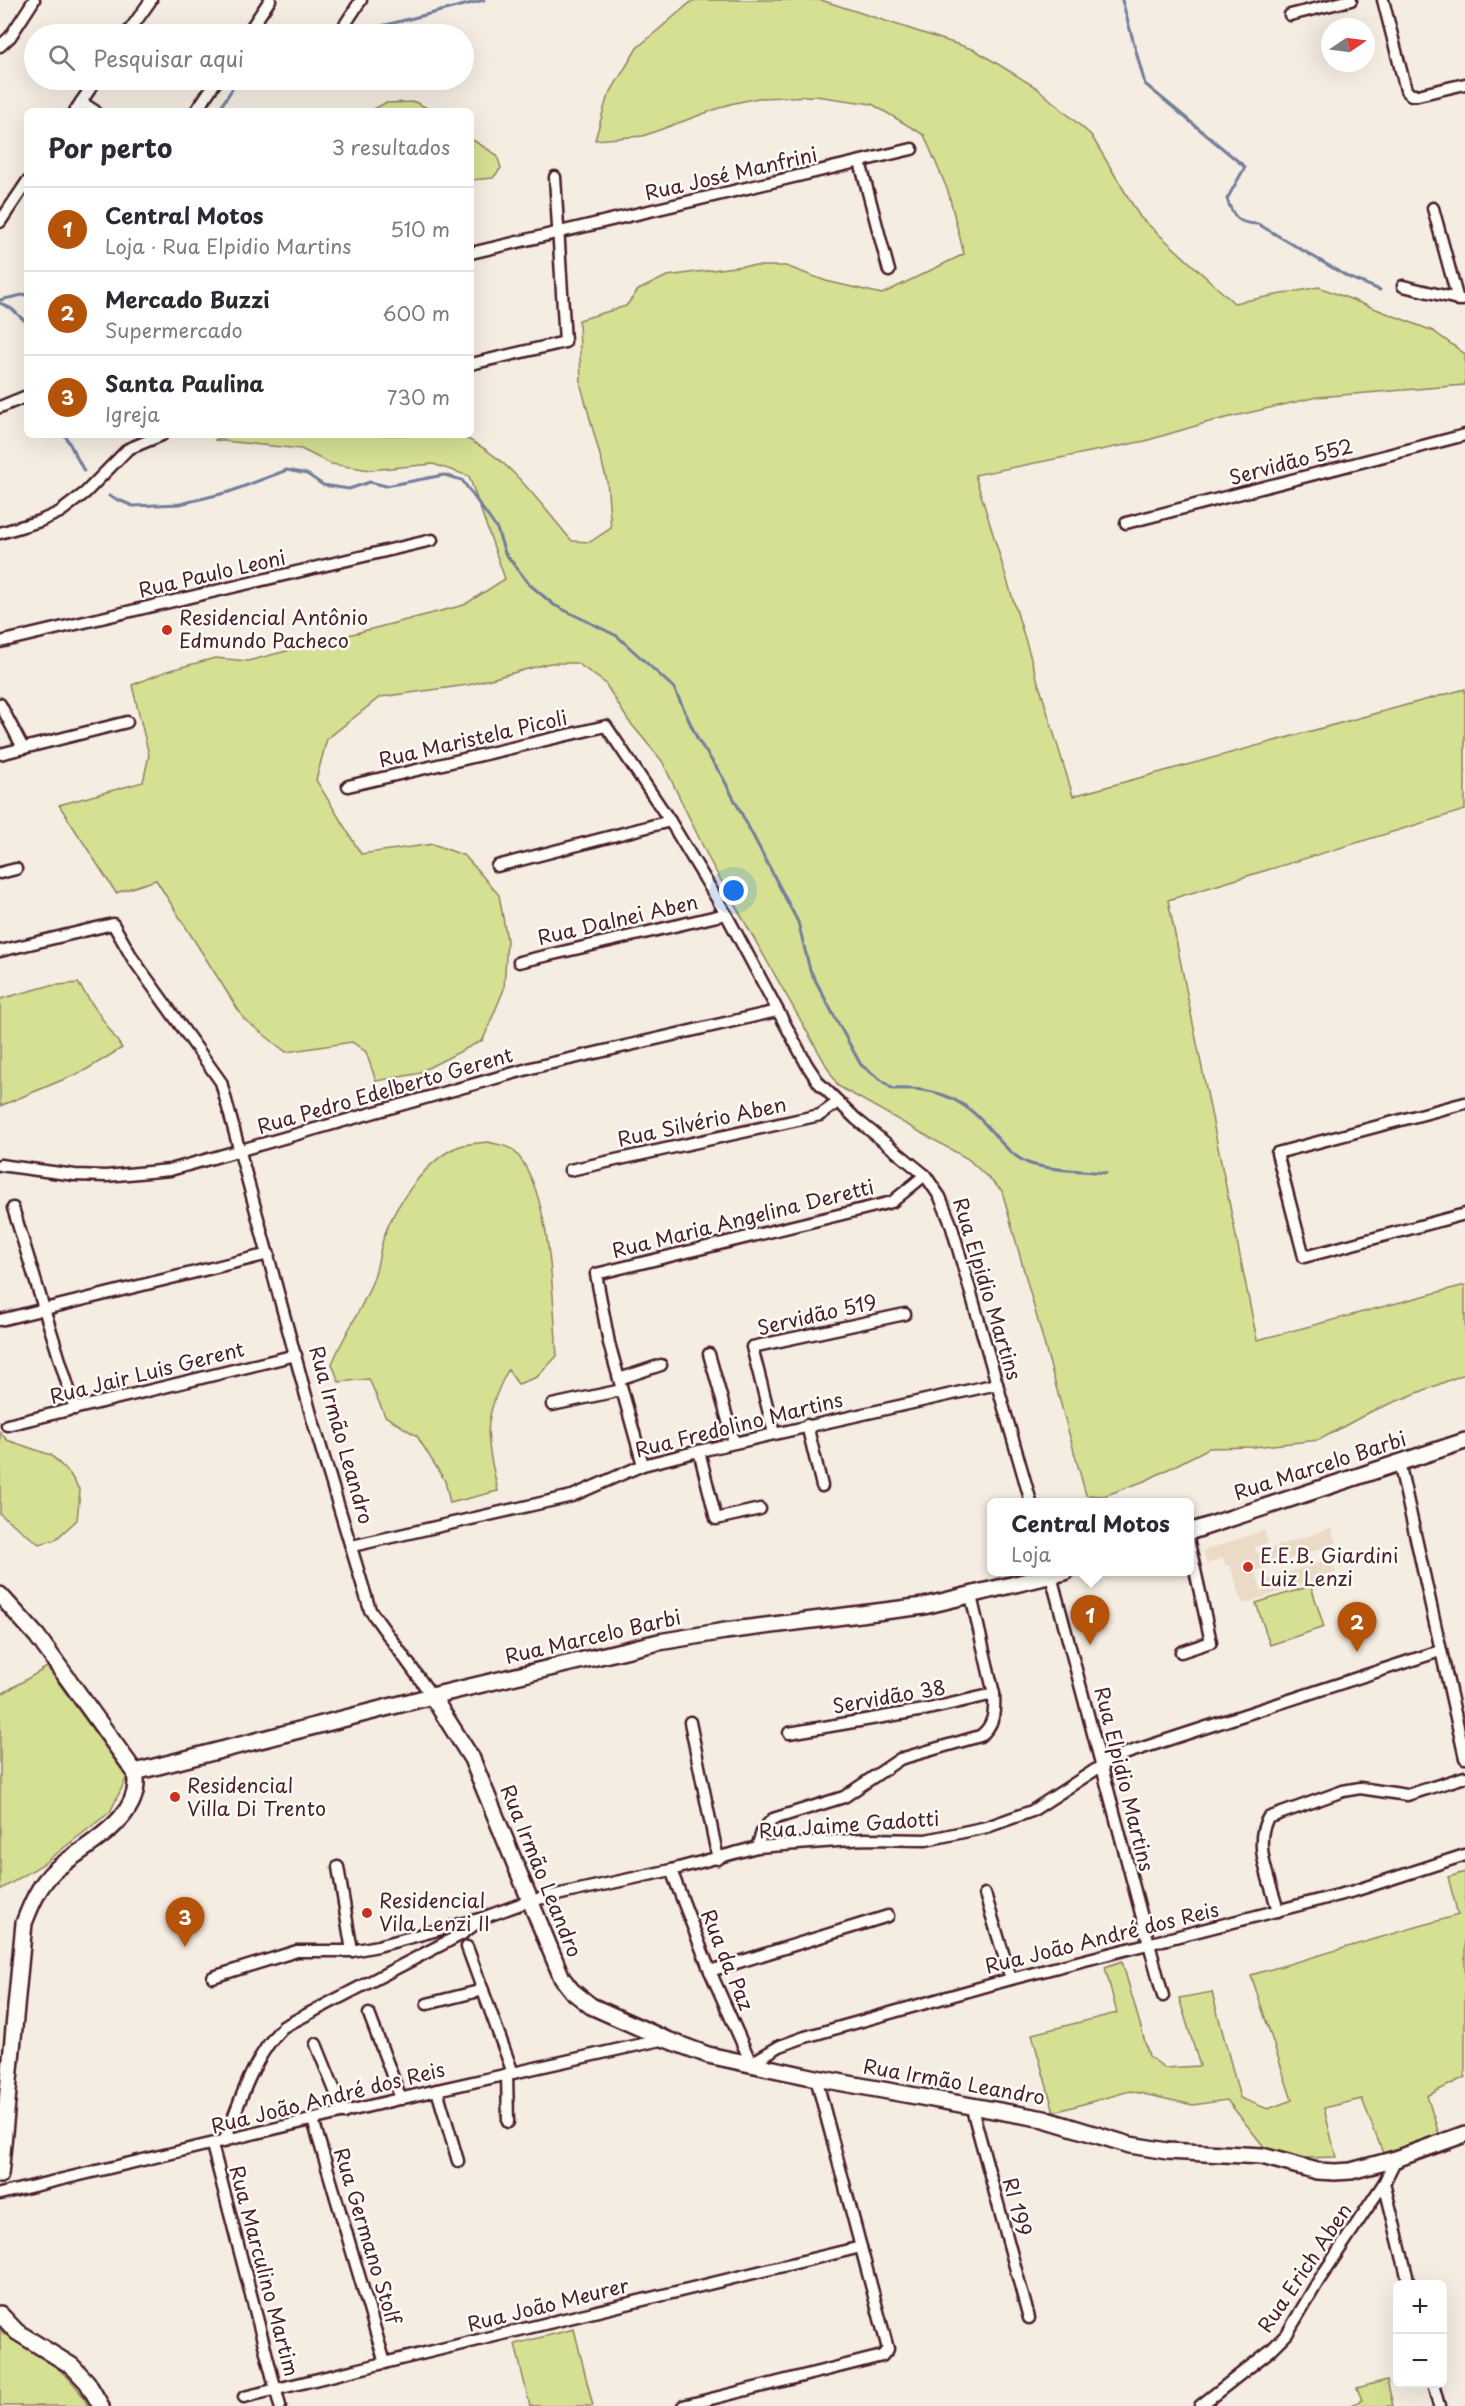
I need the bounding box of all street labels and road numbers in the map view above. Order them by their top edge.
street label: Rua José Manfrini [642,139,820,207]
street label: Servidão 552 [1225,430,1356,492]
street label: Rua Paulo Leoni [135,542,288,605]
street label: Rua Maristela Picoli [375,702,570,774]
street label: Rua Dalnei Aben [534,886,701,952]
street label: Rua Pedro Edelberto Gerent [253,1039,516,1141]
street label: Rua Silvério Aben [615,1088,789,1154]
street label: Rua Maria Angelina Deretti [609,1171,877,1265]
street label: Rua Elpidio Martins [946,1194,1030,1384]
street label: Servidão 519 [754,1286,879,1342]
street label: Rua Jair Luis Gerent [46,1333,247,1411]
street label: Rua Irmão Leandro [302,1342,382,1527]
street label: Rua Fredolino Martins [632,1384,846,1464]
street label: Rua Marcelo Barbi [1230,1423,1410,1507]
street label: Rua Marcelo Barbi [502,1601,684,1671]
street label: Servidão 38 [830,1671,948,1721]
street label: Rua Elpidio Martins [1088,1683,1162,1874]
street label: Rua Irmão Leandro [494,1780,590,1961]
street label: Rua Jaime Gadotti [758,1803,940,1845]
street label: Rua João André dos Reis [982,1893,1222,1981]
street label: Rua da Paz [694,1905,762,2015]
street label: Rua Irmão Leandro [861,2050,1047,2112]
street label: Rua João André dos Reis [208,2053,448,2141]
street label: Rua Germano Stolf [327,2144,409,2329]
street label: Rua Marculino Martim [222,2162,308,2379]
street label: RI 199 [996,2174,1040,2240]
street label: Rua Erich Aben [1250,2197,1359,2338]
street label: Rua João Meurer [464,2269,632,2339]

